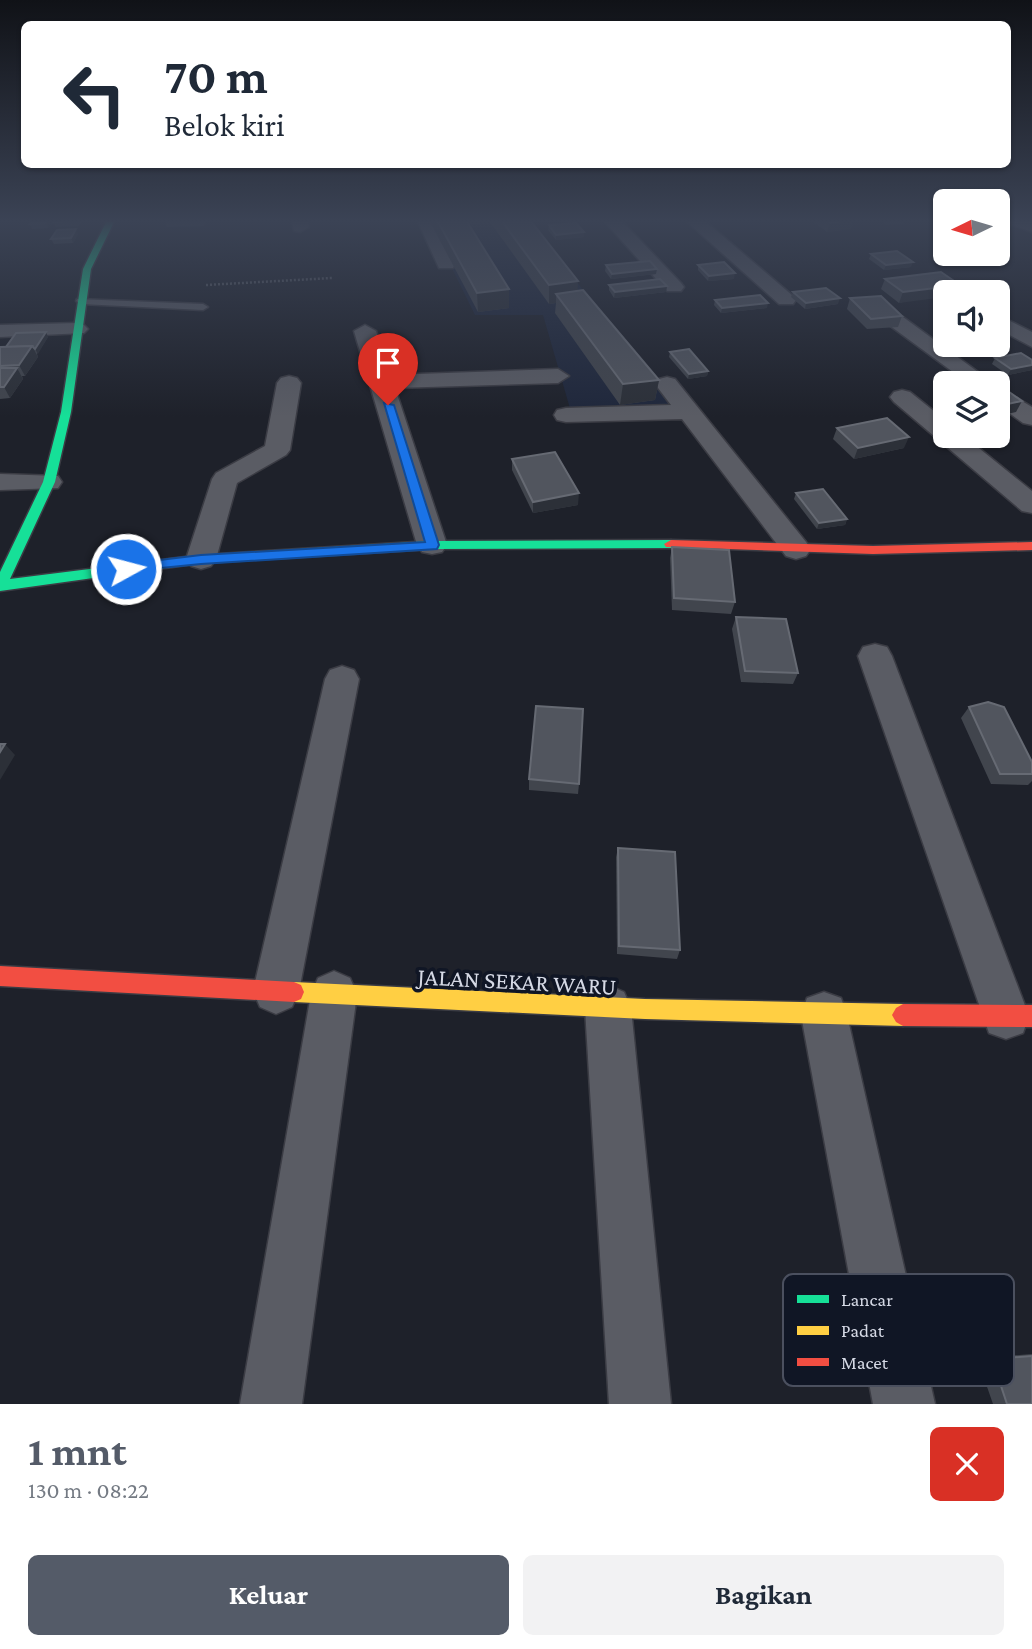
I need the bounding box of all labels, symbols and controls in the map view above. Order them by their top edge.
icon: left [49,49,140,140]
text: 70 m [164,49,268,104]
text: Belok kiri [164,107,285,143]
north arrow [933,189,1010,266]
map controls [933,189,1010,448]
button: sound [933,280,1010,357]
pin [358,333,418,405]
icon: arrive [369,344,407,382]
button: layers [933,371,1010,448]
position arrow [89,532,163,606]
street label: JALAN SEKAR WARU [415,962,617,1000]
legend [783,1274,1014,1386]
text: Lancar [841,1289,893,1310]
text: Padat [841,1320,885,1341]
text: Macet [841,1352,889,1373]
text: 1 mnt [28,1427,127,1474]
button: close [930,1427,1004,1501]
text: 130 m · 08:22 [28,1477,149,1503]
button: Keluar [28,1555,509,1635]
button: Bagikan [523,1555,1004,1635]

